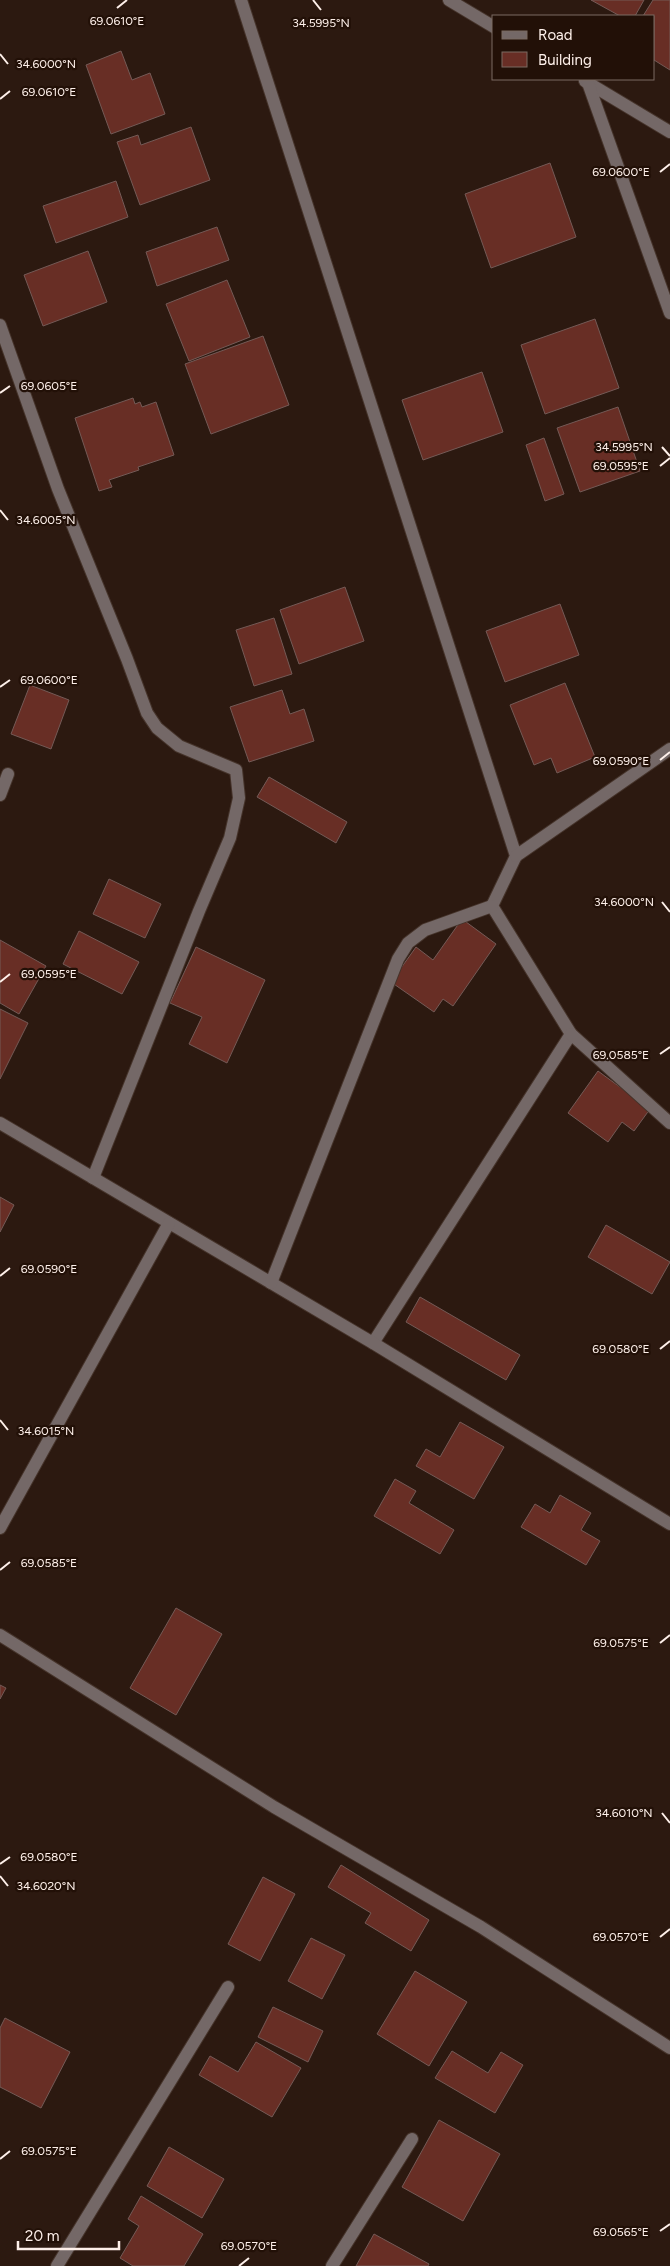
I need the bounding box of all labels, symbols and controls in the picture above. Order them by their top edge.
text: 69.0610°E [90,14,144,28]
legend [492,15,655,80]
text: 34.5995°N [292,16,350,30]
text: Road [538,26,573,44]
text: Building [538,51,592,69]
text: 34.6000°N [16,57,76,71]
text: 69.0610°E [22,85,76,99]
text: 69.0600°E [592,165,650,179]
text: 69.0605°E [21,379,77,393]
text: 34.5995°N [595,440,653,454]
text: 69.0595°E [593,459,649,473]
text: 34.6005°N [16,513,76,527]
text: 69.0600°E [20,673,78,687]
text: 69.0590°E [593,754,649,768]
text: 34.6000°N [594,895,654,909]
text: 69.0595°E [21,967,77,981]
text: 69.0585°E [593,1048,649,1062]
text: 69.0590°E [21,1262,77,1276]
text: 69.0580°E [592,1342,650,1356]
text: 34.6015°N [18,1424,74,1438]
text: 69.0585°E [21,1556,77,1570]
text: 69.0575°E [593,1636,649,1650]
text: 34.6010°N [595,1806,653,1820]
text: 69.0580°E [20,1850,78,1864]
text: 34.6020°N [16,1879,76,1893]
text: 69.0570°E [593,1930,649,1944]
text: 69.0575°E [21,2144,77,2158]
scale bar [18,2218,119,2250]
text: 69.0565°E [593,2225,649,2239]
text: 20 m [25,2227,59,2245]
text: 69.0570°E [221,2239,277,2253]

